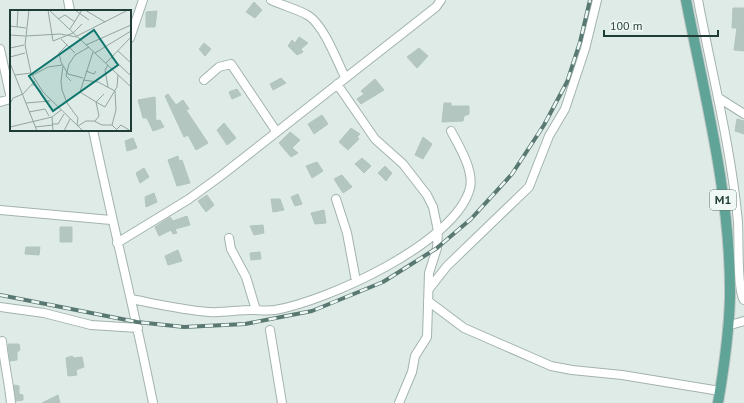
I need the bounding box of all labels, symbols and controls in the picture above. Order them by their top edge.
inset map [10,10,131,131]
scale bar [604,12,718,38]
text: 100 m [610,18,643,33]
road number: M1 [710,190,736,210]

